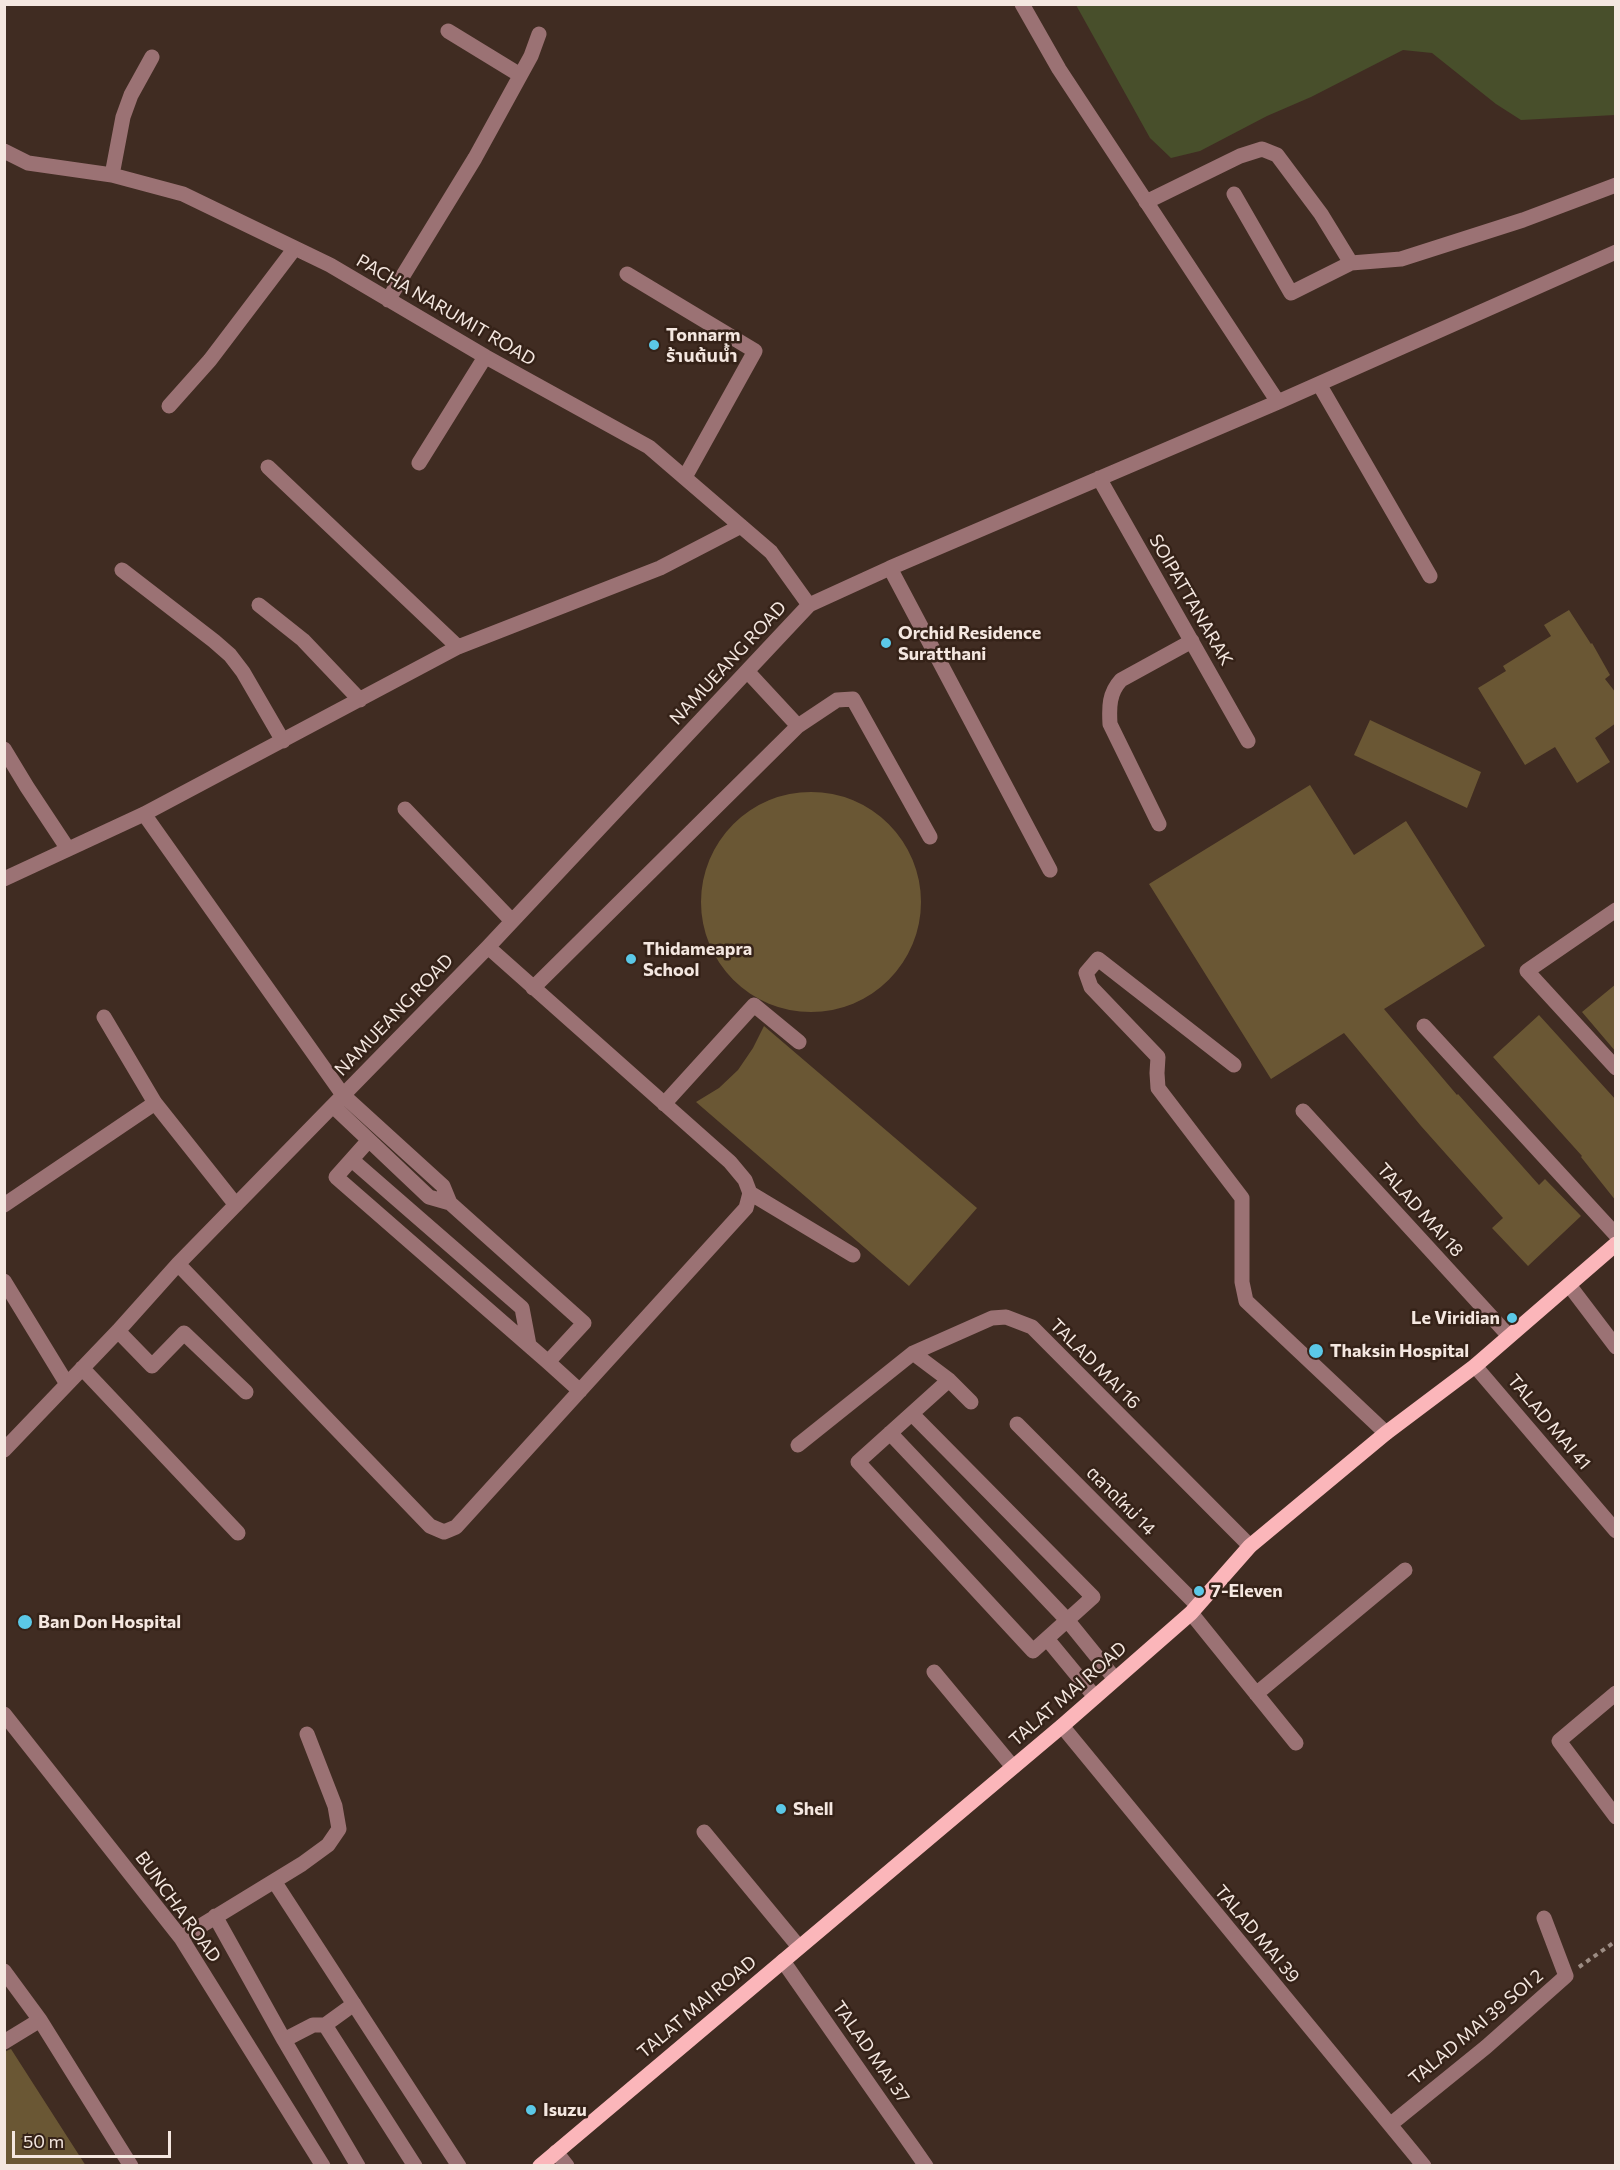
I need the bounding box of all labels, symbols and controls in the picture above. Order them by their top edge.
street label: PACHA NARUMIT ROAD [353,250,539,370]
place label: Tonnarm ร้านต้นน้ำ [666,324,740,366]
marker: Tonnarm ร้านต้นน้ำ [647,338,661,352]
street label: SOIPATTANARAK [1145,531,1237,669]
street label: NAMUEANG ROAD [665,597,791,729]
place label: Orchid Residence Suratthani [898,622,1041,664]
marker: Orchid Residence Suratthani [879,636,893,650]
place label: Thidameapra School [643,938,752,980]
street label: NAMUEANG ROAD [330,950,458,1080]
marker: Thidameapra School [624,952,638,966]
street label: TALAD MAI 18 [1372,1159,1468,1261]
place label: Le Viridian [1411,1307,1500,1329]
marker: Le Viridian [1505,1311,1519,1325]
street label: TALAD MAI 16 [1045,1314,1145,1414]
place label: Thaksin Hospital [1330,1340,1469,1362]
marker: Thaksin Hospital [1307,1342,1325,1360]
street label: TALAD MAI 41 [1503,1370,1595,1474]
street label: ตลาดใหม่ 14 [1082,1462,1160,1540]
place label: 7-Eleven [1211,1580,1283,1602]
marker: 7-Eleven [1192,1584,1206,1598]
place label: Ban Don Hospital [38,1611,181,1633]
marker: Ban Don Hospital [16,1613,34,1631]
street label: TALAT MAI ROAD [1005,1637,1131,1751]
place label: Shell [793,1798,834,1820]
marker: Shell [774,1802,788,1816]
street label: BUNCHA ROAD [131,1847,225,1967]
street label: TALAD MAI 39 [1210,1881,1304,1987]
street label: TALAT MAI ROAD [633,1951,761,2063]
street label: TALAD MAI 39 SOI 2 [1405,1965,1547,2089]
street label: TALAD MAI 37 [828,1997,914,2107]
place label: Isuzu [543,2099,587,2121]
marker: Isuzu [524,2103,538,2117]
scale bar [15,2119,174,2157]
text: 50 m [23,2130,64,2152]

